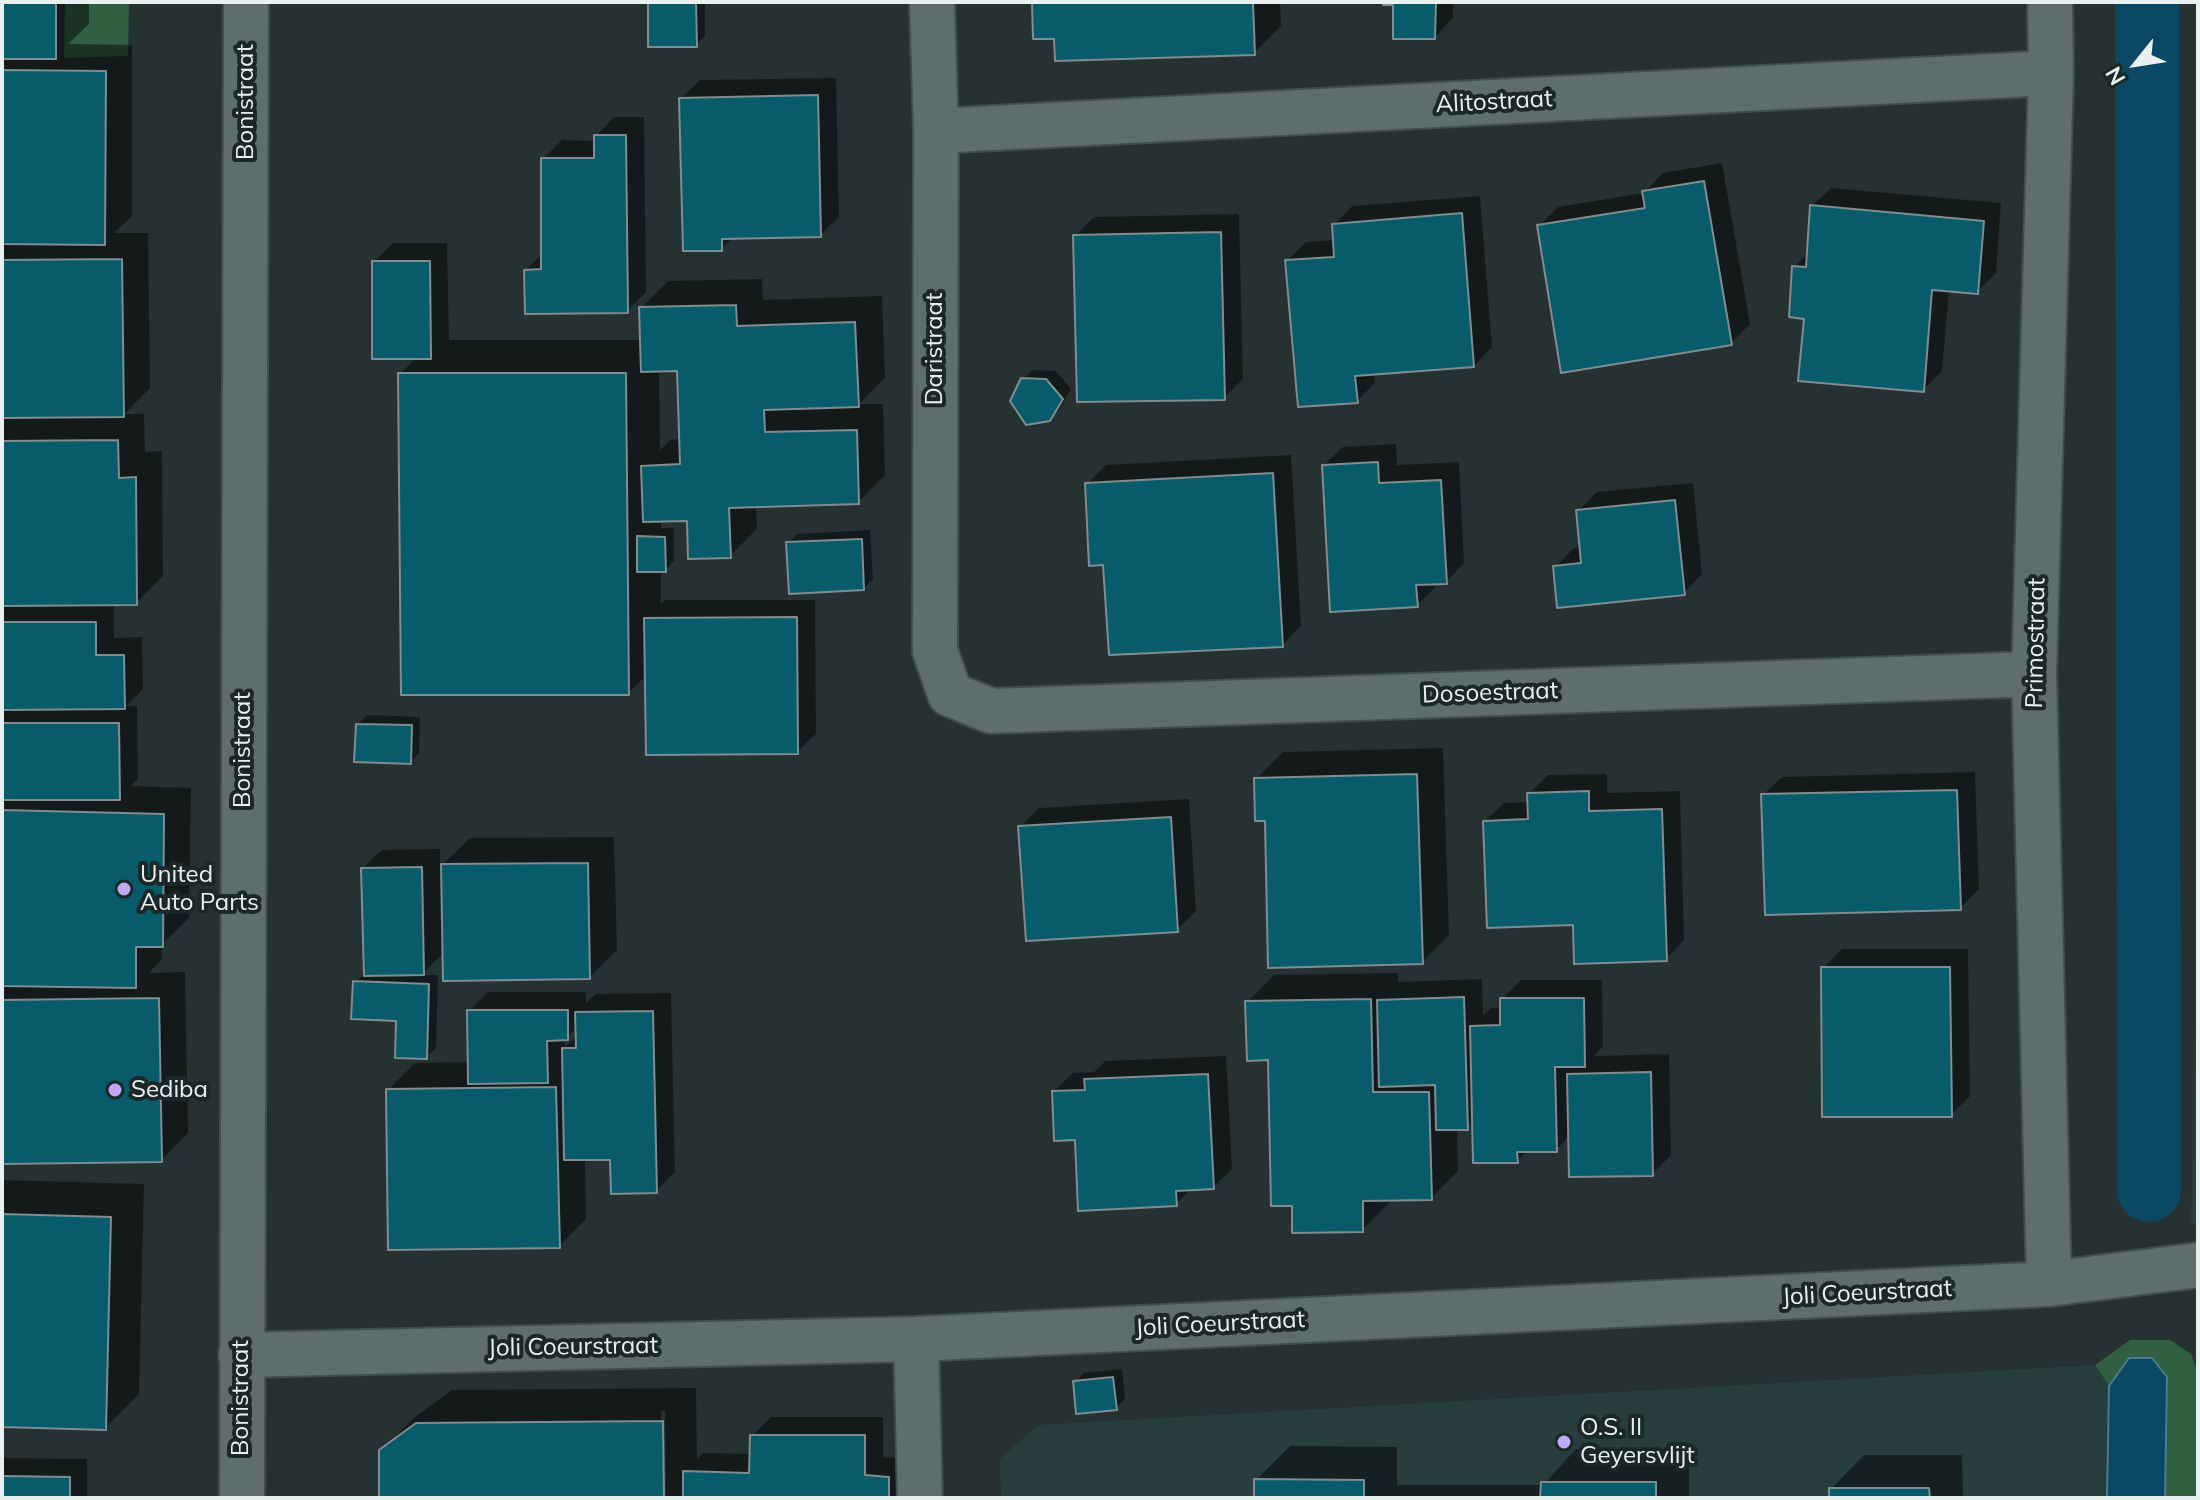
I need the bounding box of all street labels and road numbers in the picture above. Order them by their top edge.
street label: Bonistraat [232,44,260,160]
street label: Alitostraat [1435,85,1553,119]
street label: Daristraat [921,293,949,405]
street label: Primostraat [2020,577,2052,709]
street label: Dosoestraat [1421,676,1559,710]
street label: Bonistraat [229,692,257,808]
street label: Joli Coeurstraat [1781,1274,1953,1312]
street label: Joli Coeurstraat [1134,1305,1306,1343]
street label: Joli Coeurstraat [488,1331,658,1363]
street label: Bonistraat [227,1340,255,1456]

